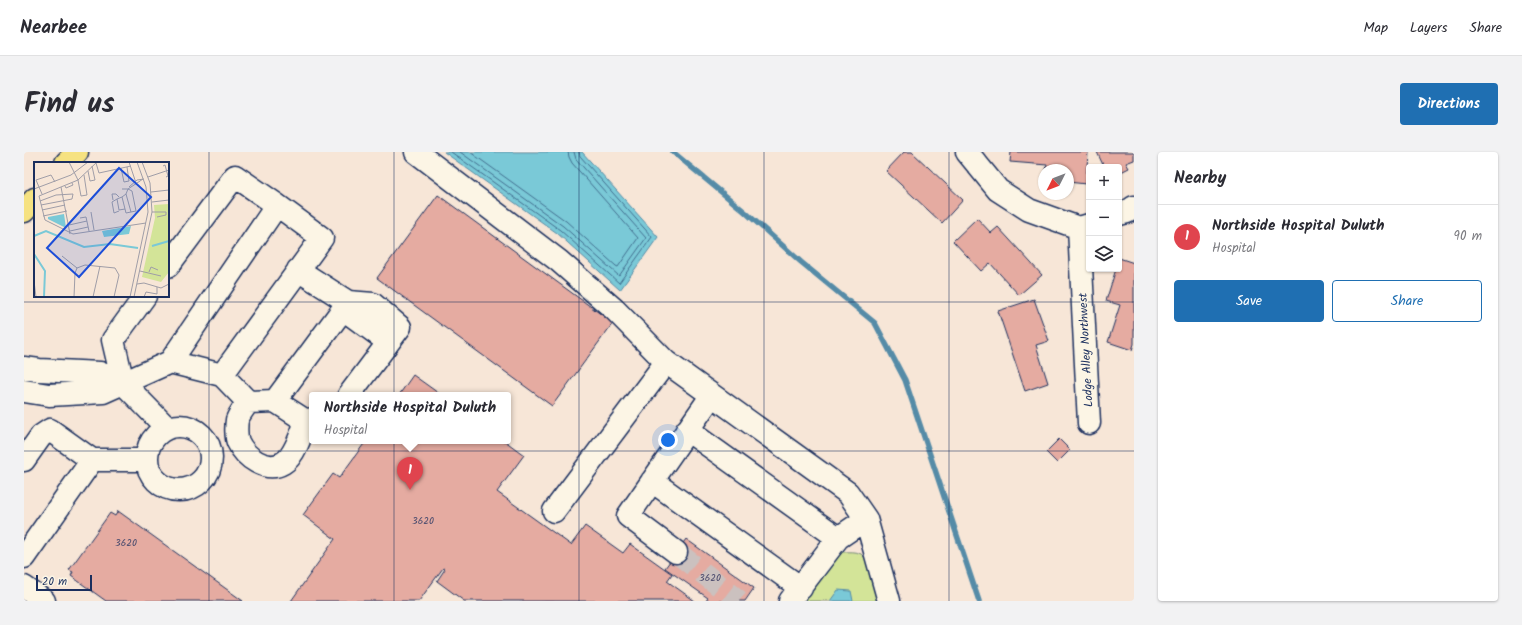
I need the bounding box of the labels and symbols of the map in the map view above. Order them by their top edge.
inset map [34,162,169,297]
north arrow [1038,164,1074,200]
street label: Lodge Alley Northwest [1073,292,1098,408]
your location [658,430,678,450]
pin: 1 [397,457,423,490]
house number: 3620 [412,513,434,529]
house number: 3620 [115,535,137,551]
house number: 3620 [699,570,721,586]
scale bar [36,573,92,592]

